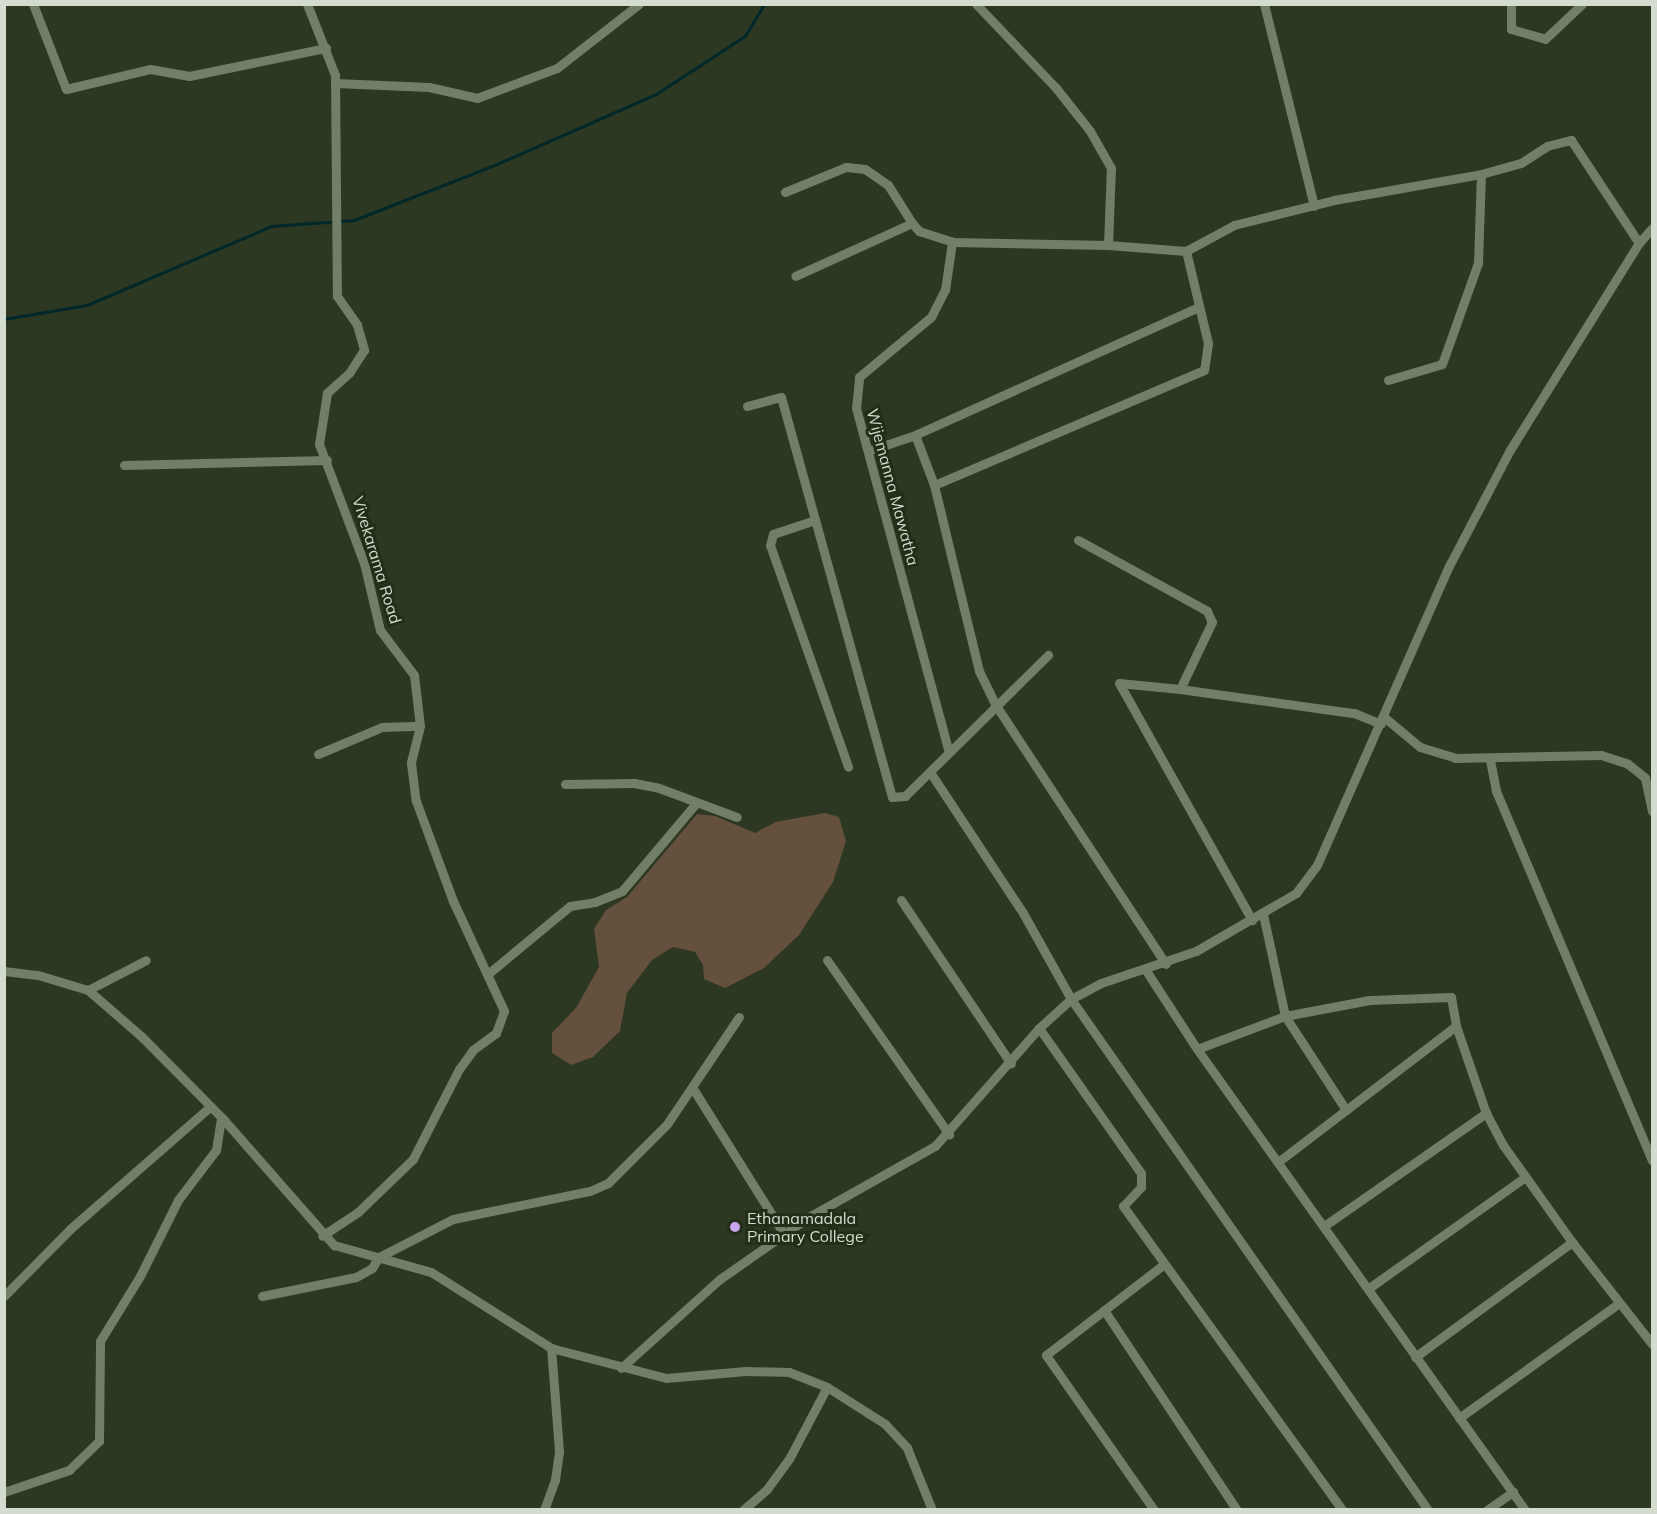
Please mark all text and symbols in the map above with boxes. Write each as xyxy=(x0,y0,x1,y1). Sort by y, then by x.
street label: Wijemanna Mawatha xyxy=(863,407,923,567)
street label: Vivekarama Road xyxy=(348,494,406,626)
place label: Ethanamadala Primary College xyxy=(747,1208,864,1246)
marker: Ethanamadala Primary College xyxy=(728,1220,742,1234)

